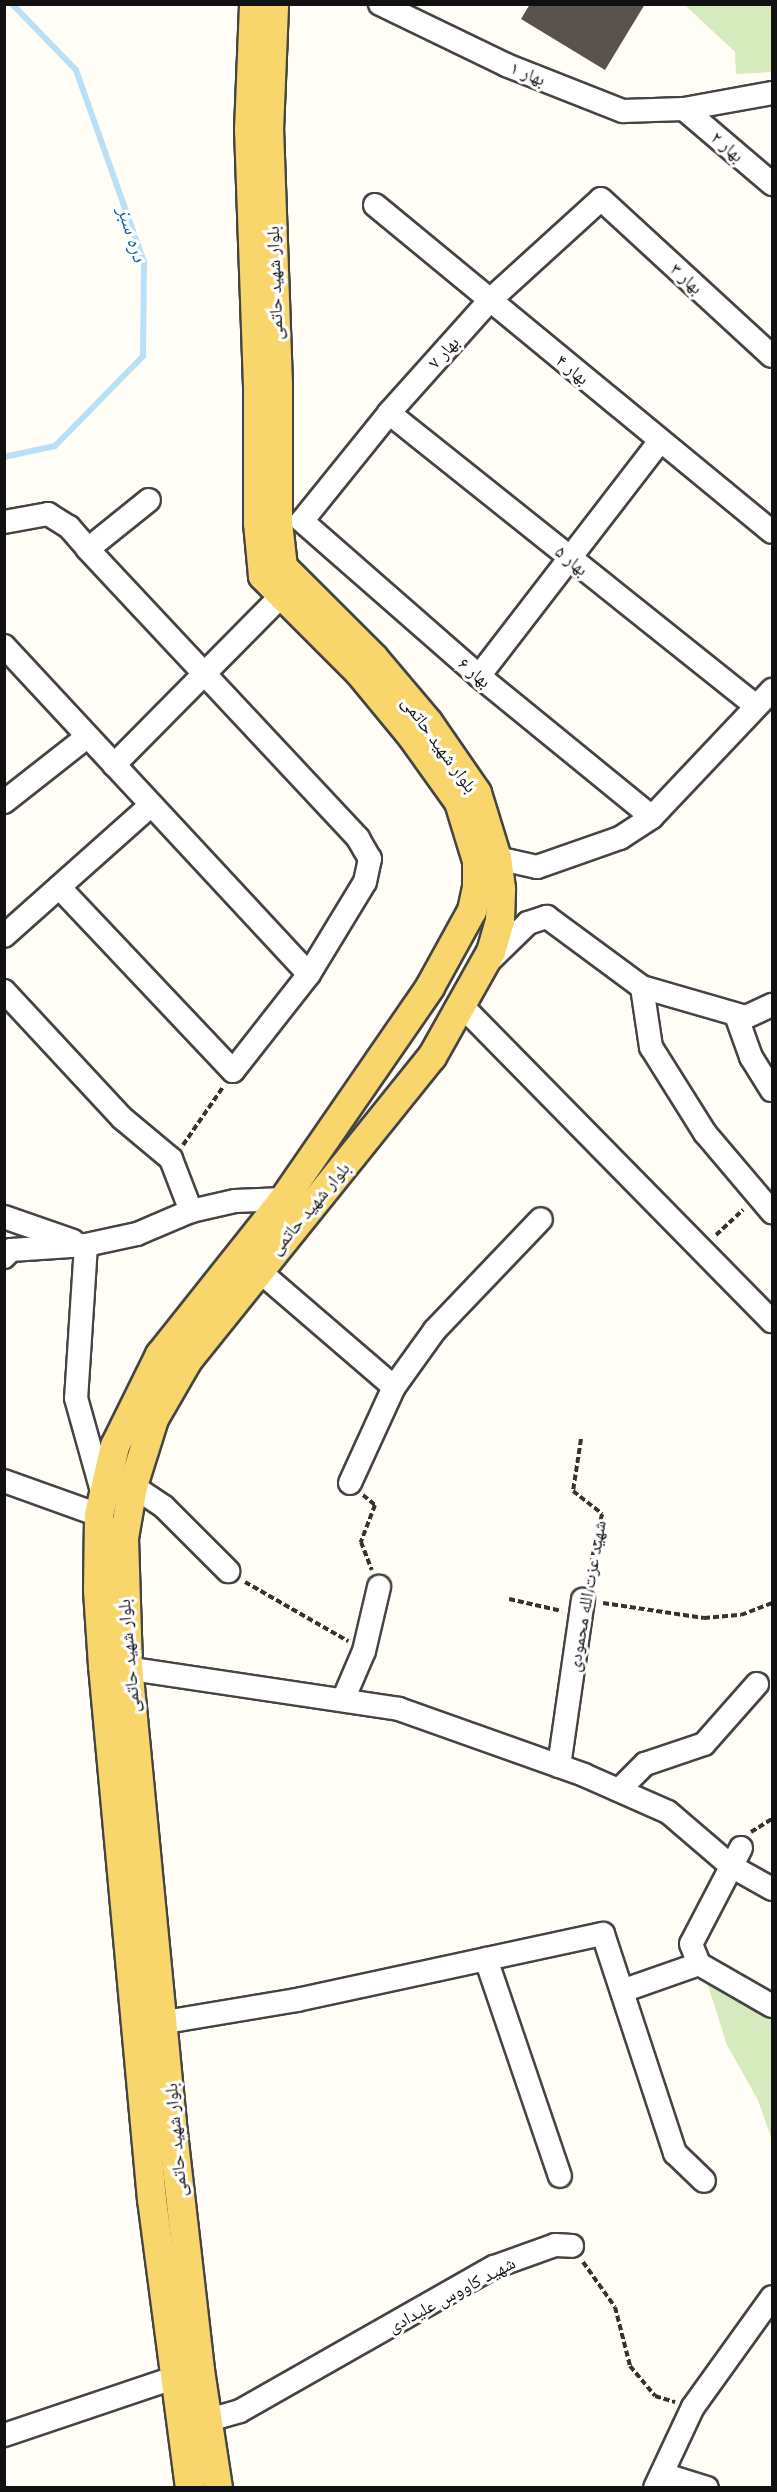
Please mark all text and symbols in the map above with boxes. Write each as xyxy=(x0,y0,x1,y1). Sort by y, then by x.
street label: بهار ۱ xyxy=(507,56,549,90)
street label: بهار ۲ xyxy=(707,126,749,166)
water label: دره سبز xyxy=(113,204,153,264)
street label: بلوار شهید حاتمی xyxy=(261,226,287,340)
street label: بهار ۳ xyxy=(666,258,708,298)
street label: بهار ۷ xyxy=(423,331,463,373)
street label: بهار ۴ xyxy=(552,349,594,389)
street label: بهار ۵ xyxy=(551,540,593,580)
street label: بهار ۶ xyxy=(454,652,496,692)
street label: بلوار شهید حاتمی xyxy=(398,692,482,796)
street label: بلوار شهید حاتمی xyxy=(264,1157,354,1259)
street label: شهید عزت الله محمودی xyxy=(562,1519,610,1673)
street label: بلوار شهید حاتمی xyxy=(112,1598,144,1714)
street label: بلوار شهید حاتمی xyxy=(159,2082,191,2198)
street label: شهید کاووس علیدادی xyxy=(383,2251,519,2337)

